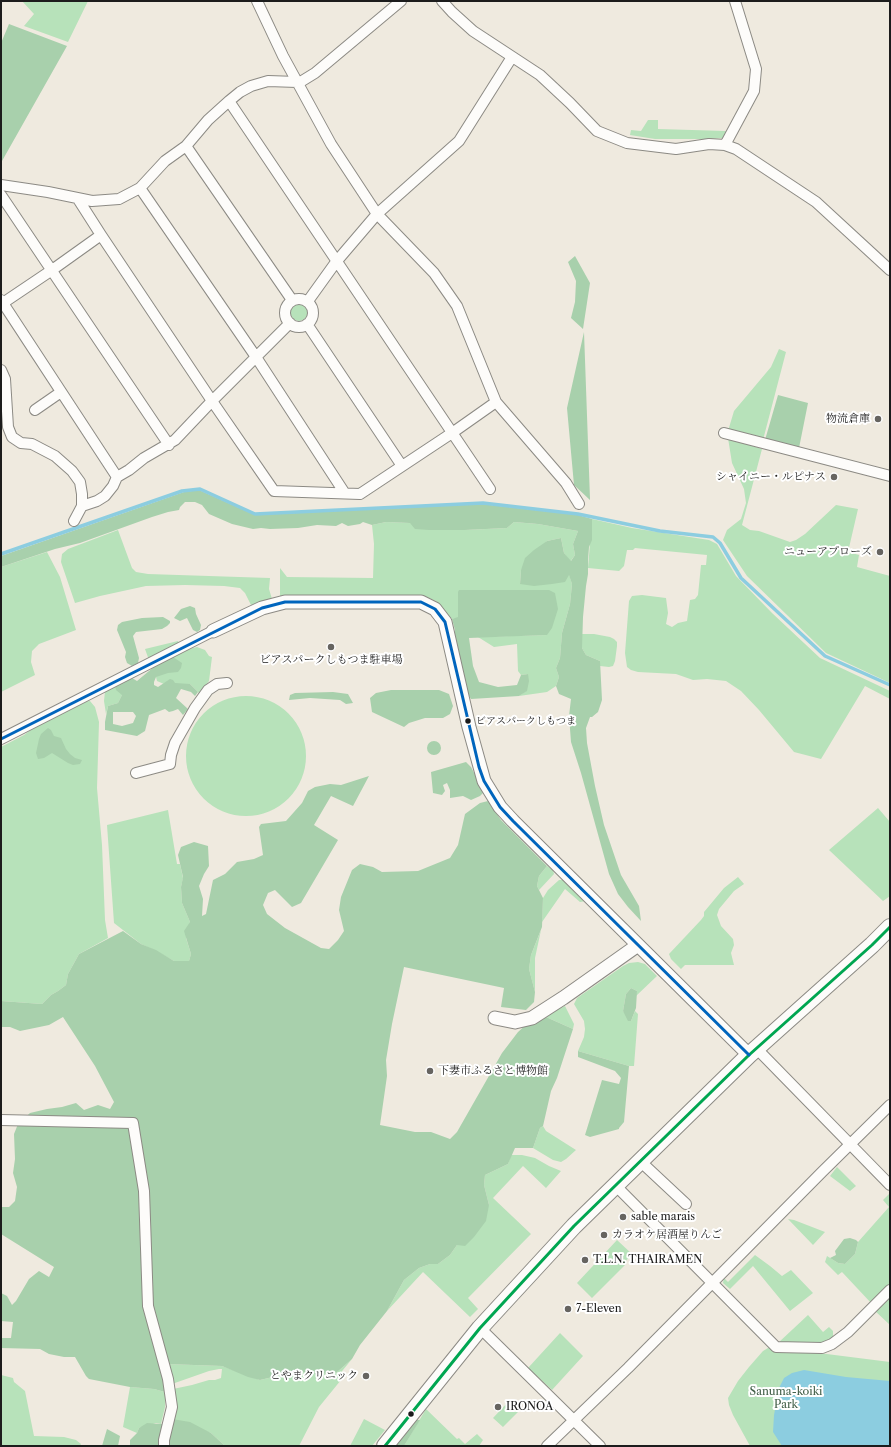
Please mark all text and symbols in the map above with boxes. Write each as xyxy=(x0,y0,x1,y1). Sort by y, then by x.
place label: 物流倉庫 xyxy=(826,412,870,426)
marker: 物流倉庫 xyxy=(873,414,883,424)
place label: シャイニー・ルピナス xyxy=(716,470,826,484)
marker: シャイニー・ルピナス xyxy=(829,472,839,482)
place label: ニューアプローズ xyxy=(784,545,872,559)
marker: ニューアプローズ xyxy=(875,547,885,557)
marker: ビアスパークしもつま駐車場 xyxy=(326,642,336,652)
place label: ビアスパークしもつま駐車場 xyxy=(260,653,402,667)
place label: ビアスパークしもつま xyxy=(476,715,576,727)
marker: ビアスパークしもつま xyxy=(463,716,473,726)
place label: 下妻市ふるさと博物館 xyxy=(438,1064,548,1078)
marker: 下妻市ふるさと博物館 xyxy=(425,1066,435,1076)
place label: sable marais xyxy=(631,1210,695,1224)
marker: sable marais xyxy=(618,1212,628,1222)
place label: カラオケ居酒屋りんご xyxy=(612,1228,722,1242)
marker: カラオケ居酒屋りんご xyxy=(599,1230,609,1240)
place label: T.L.N. THAIRAMEN xyxy=(593,1253,702,1267)
marker: T.L.N. THAIRAMEN xyxy=(580,1255,590,1265)
place label: 7-Eleven xyxy=(576,1302,622,1316)
marker: 7-Eleven xyxy=(563,1304,573,1314)
place label: とやまクリニック xyxy=(270,1369,358,1383)
marker: とやまクリニック xyxy=(361,1371,371,1381)
park label: Sanuma-koiki Park xyxy=(750,1385,822,1411)
place label: IRONOA xyxy=(506,1400,553,1414)
marker: IRONOA xyxy=(493,1402,503,1412)
unlabelled marker xyxy=(406,1409,416,1419)

